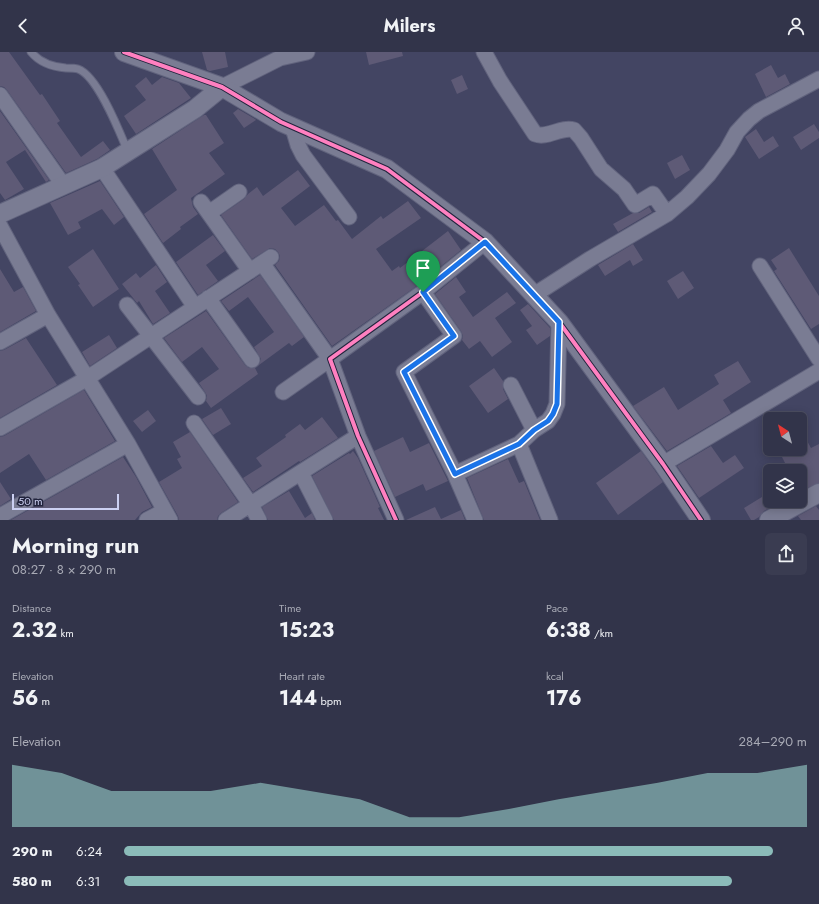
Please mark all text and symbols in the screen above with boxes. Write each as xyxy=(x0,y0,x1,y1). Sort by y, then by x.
text: Milers xyxy=(384,13,435,39)
icon: back xyxy=(12,15,34,37)
icon: person xyxy=(785,15,807,37)
pin xyxy=(406,251,440,292)
icon: arrive xyxy=(412,257,434,279)
north arrow xyxy=(763,412,807,456)
map controls xyxy=(763,412,807,508)
button: layers xyxy=(763,464,807,508)
scale bar xyxy=(12,492,119,511)
text: 50 m xyxy=(18,493,43,509)
text: Morning run xyxy=(12,529,139,561)
button: share xyxy=(765,533,807,575)
text: 08:27 · 8 × 290 m xyxy=(12,560,116,579)
text: Distance xyxy=(12,600,51,616)
text: Time xyxy=(279,600,301,616)
text: Pace xyxy=(546,600,568,616)
text: 2.32 xyxy=(12,616,57,645)
text: 15:23 xyxy=(279,616,334,645)
text: 6:38 xyxy=(546,616,591,645)
text: km xyxy=(57,625,74,641)
text: /km xyxy=(591,625,613,641)
text: Elevation xyxy=(12,668,54,684)
text: Heart rate xyxy=(279,668,325,684)
text: kcal xyxy=(546,668,564,684)
text: 56 xyxy=(12,684,38,713)
text: 144 xyxy=(279,684,317,713)
text: 176 xyxy=(546,684,582,713)
text: m xyxy=(38,693,50,709)
text: bpm xyxy=(317,693,342,709)
text: Elevation xyxy=(12,732,61,751)
text: 284–290 m xyxy=(739,732,807,751)
text: 290 m xyxy=(12,842,52,861)
text: 6:24 xyxy=(76,842,102,861)
text: 580 m xyxy=(12,872,52,891)
text: 6:31 xyxy=(76,872,100,891)

